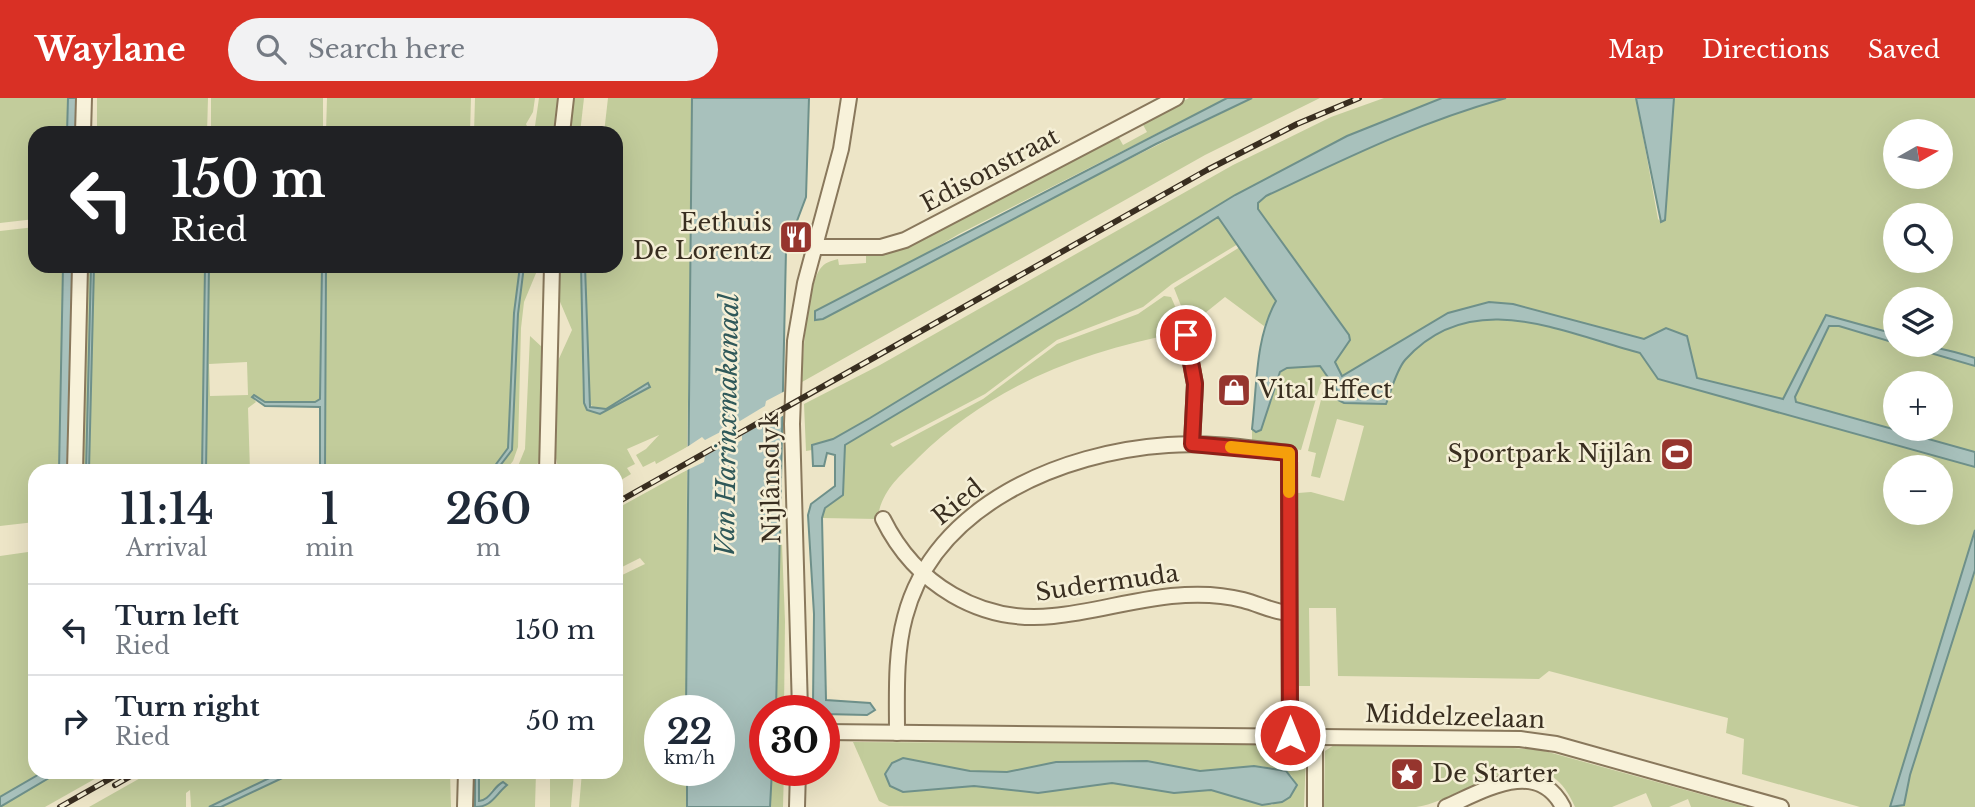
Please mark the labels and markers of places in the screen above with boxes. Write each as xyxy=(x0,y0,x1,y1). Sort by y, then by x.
place label: Eethuis De Lorentz xyxy=(633,208,772,265)
restaurant icon: Eethuis De Lorentz xyxy=(777,218,815,256)
pin xyxy=(1156,305,1216,365)
shop icon: Vital Effect xyxy=(1215,371,1253,409)
place label: Vital Effect xyxy=(1257,375,1392,404)
sports icon: Sportpark Nijlân xyxy=(1658,435,1696,473)
place label: Sportpark Nijlân xyxy=(1447,439,1652,468)
place icon: De Starter xyxy=(1388,755,1426,793)
place label: De Starter xyxy=(1432,759,1558,788)

